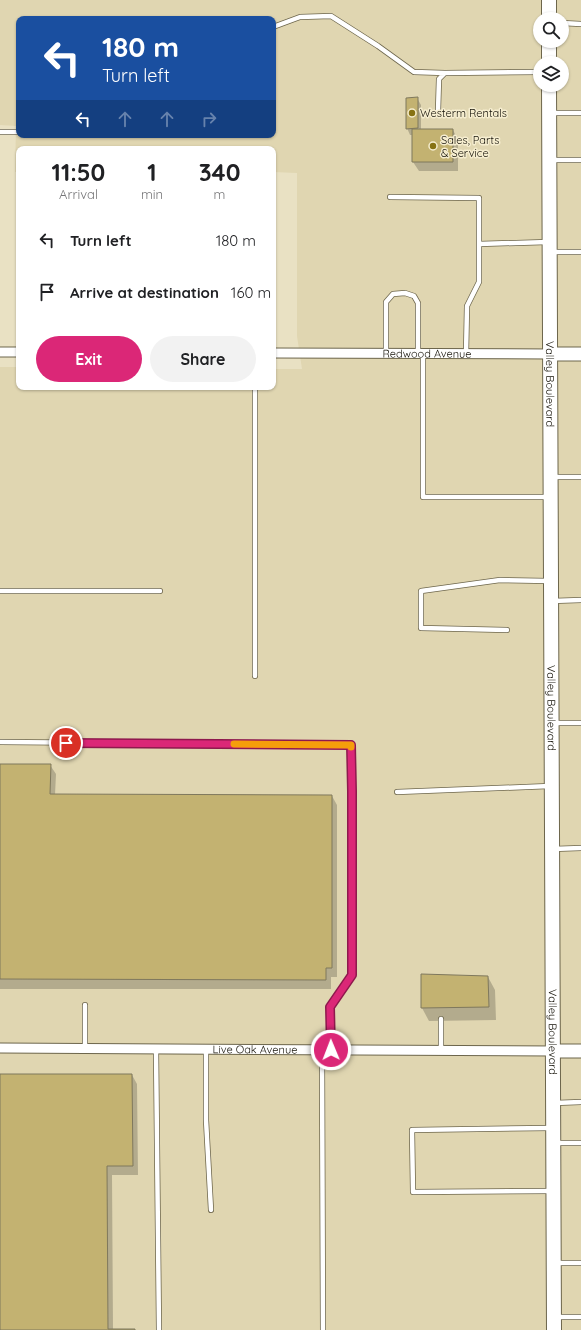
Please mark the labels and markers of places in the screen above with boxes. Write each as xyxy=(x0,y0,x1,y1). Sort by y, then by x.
place label: Westerm Rentals xyxy=(420,106,507,120)
marker: Westerm Rentals xyxy=(407,108,417,118)
place label: Sales, Parts & Service xyxy=(441,133,499,160)
marker: Sales, Parts & Service xyxy=(428,141,438,151)
pin xyxy=(49,726,83,760)

